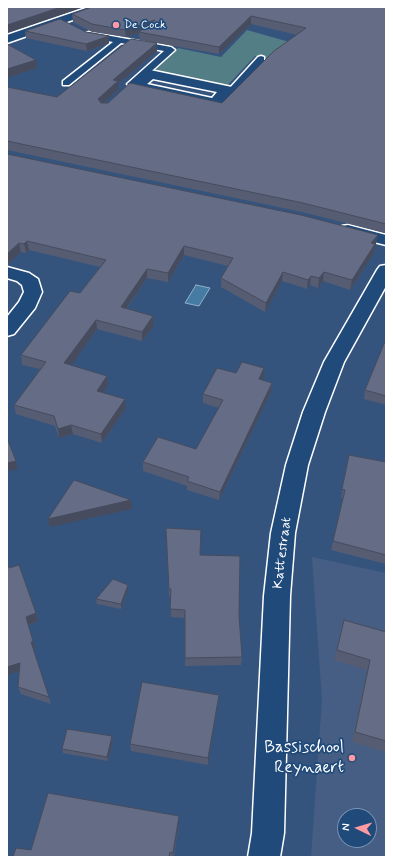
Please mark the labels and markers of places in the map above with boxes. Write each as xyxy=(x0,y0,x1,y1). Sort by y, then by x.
place label: De Cock xyxy=(124,18,166,32)
marker: De Cock xyxy=(111,20,121,30)
place label: Bassischool Reynaert xyxy=(264,738,344,778)
marker: Bassischool Reynaert xyxy=(347,753,357,763)

